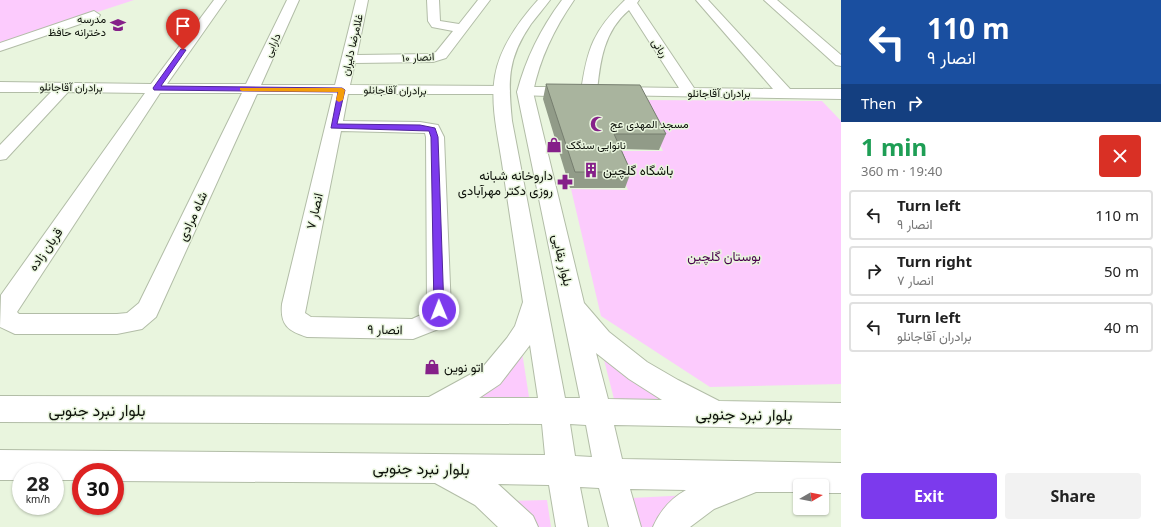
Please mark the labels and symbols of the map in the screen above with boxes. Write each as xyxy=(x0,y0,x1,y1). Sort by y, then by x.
pin xyxy=(166,9,200,50)
place label: مدرسه دخترانه حافظ xyxy=(48,11,106,39)
street label: غلامرضا دلیران xyxy=(337,12,366,77)
school or university icon: مدرسه دخترانه حافظ xyxy=(109,16,127,34)
street label: دارابی xyxy=(260,30,284,59)
street label: ربانی xyxy=(649,35,672,60)
street label: انصار ۱۰ xyxy=(401,48,435,65)
street label: برادران آقاجانلو xyxy=(39,78,103,95)
street label: برادران آقاجانلو xyxy=(363,81,427,98)
street label: برادران آقاجانلو xyxy=(687,85,751,100)
mosque icon: مسجد المهدی عج xyxy=(589,115,607,133)
place label: مسجد المهدی عج xyxy=(610,116,689,132)
shop icon: نانوایی سنگک xyxy=(545,136,563,154)
place label: نانوایی سنگک xyxy=(566,137,626,152)
building icon: باشگاه گلچین xyxy=(582,161,600,179)
place label: باشگاه گلچین xyxy=(603,161,673,180)
place label: داروخانه شبانه روزی دکتر مهرآبادی xyxy=(458,166,553,199)
pharmacy icon: داروخانه شبانه روزی دکتر مهرآبادی xyxy=(556,173,574,191)
street label: شاه مرادی xyxy=(173,188,211,244)
street label: انصار ۷ xyxy=(301,191,327,231)
street label: قربان زاده xyxy=(24,224,66,274)
street label: بلوار بقایی xyxy=(548,232,578,288)
park label: بوستان گلچین xyxy=(687,247,761,266)
position arrow xyxy=(418,289,460,331)
street label: انصار ۹ xyxy=(367,320,403,338)
shop icon: اتو نوین xyxy=(423,358,441,376)
place label: اتو نوین xyxy=(444,358,484,376)
street label: بلوار نبرد جنوبی xyxy=(49,399,145,421)
street label: بلوار نبرد جنوبی xyxy=(695,402,793,426)
street label: بلوار نبرد جنوبی xyxy=(372,456,470,480)
speed limit sign: 30 xyxy=(72,463,124,515)
north arrow xyxy=(793,479,829,515)

